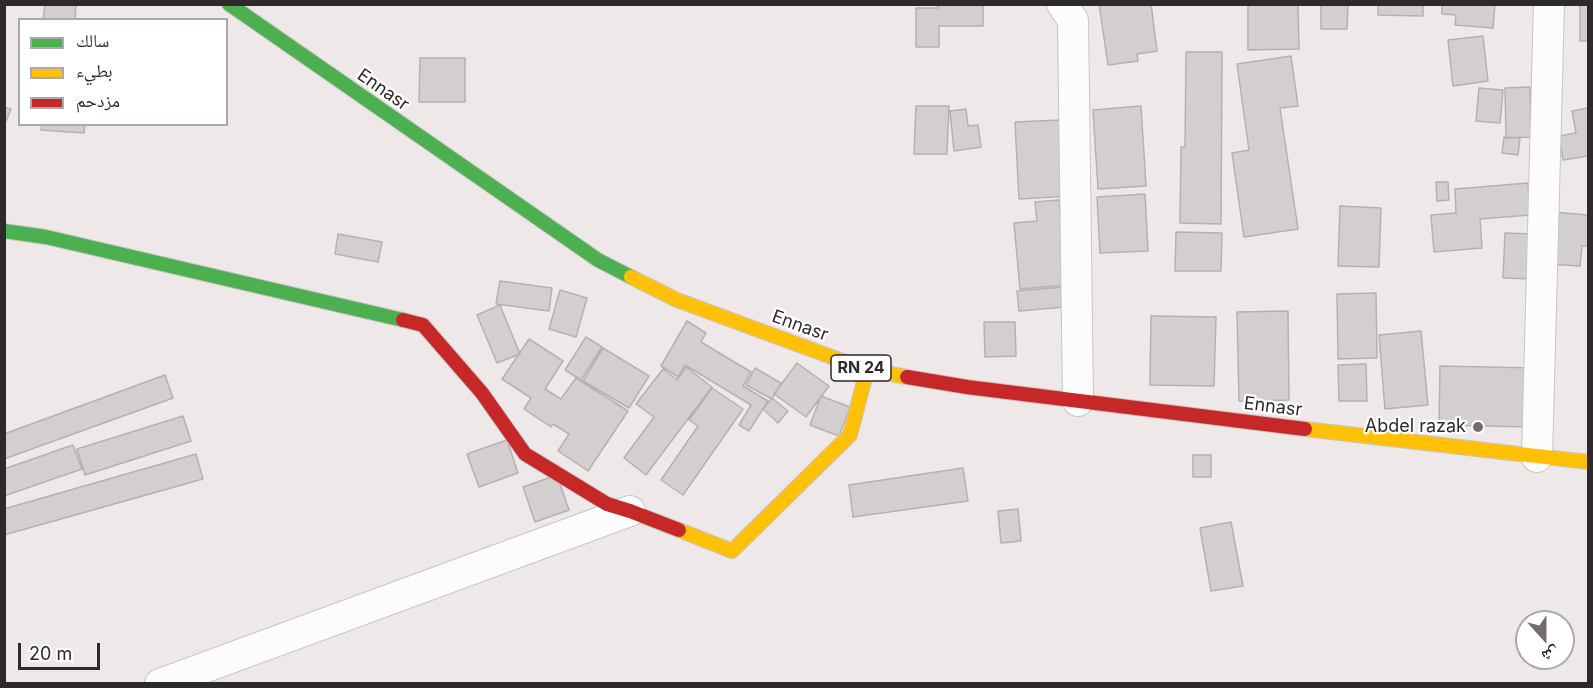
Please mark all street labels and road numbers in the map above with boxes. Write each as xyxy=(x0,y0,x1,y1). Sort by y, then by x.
street label: Ennasr xyxy=(353,64,413,116)
street label: Ennasr xyxy=(769,306,831,346)
road number: RN 24 xyxy=(831,355,891,381)
street label: Ennasr xyxy=(1243,393,1303,421)

